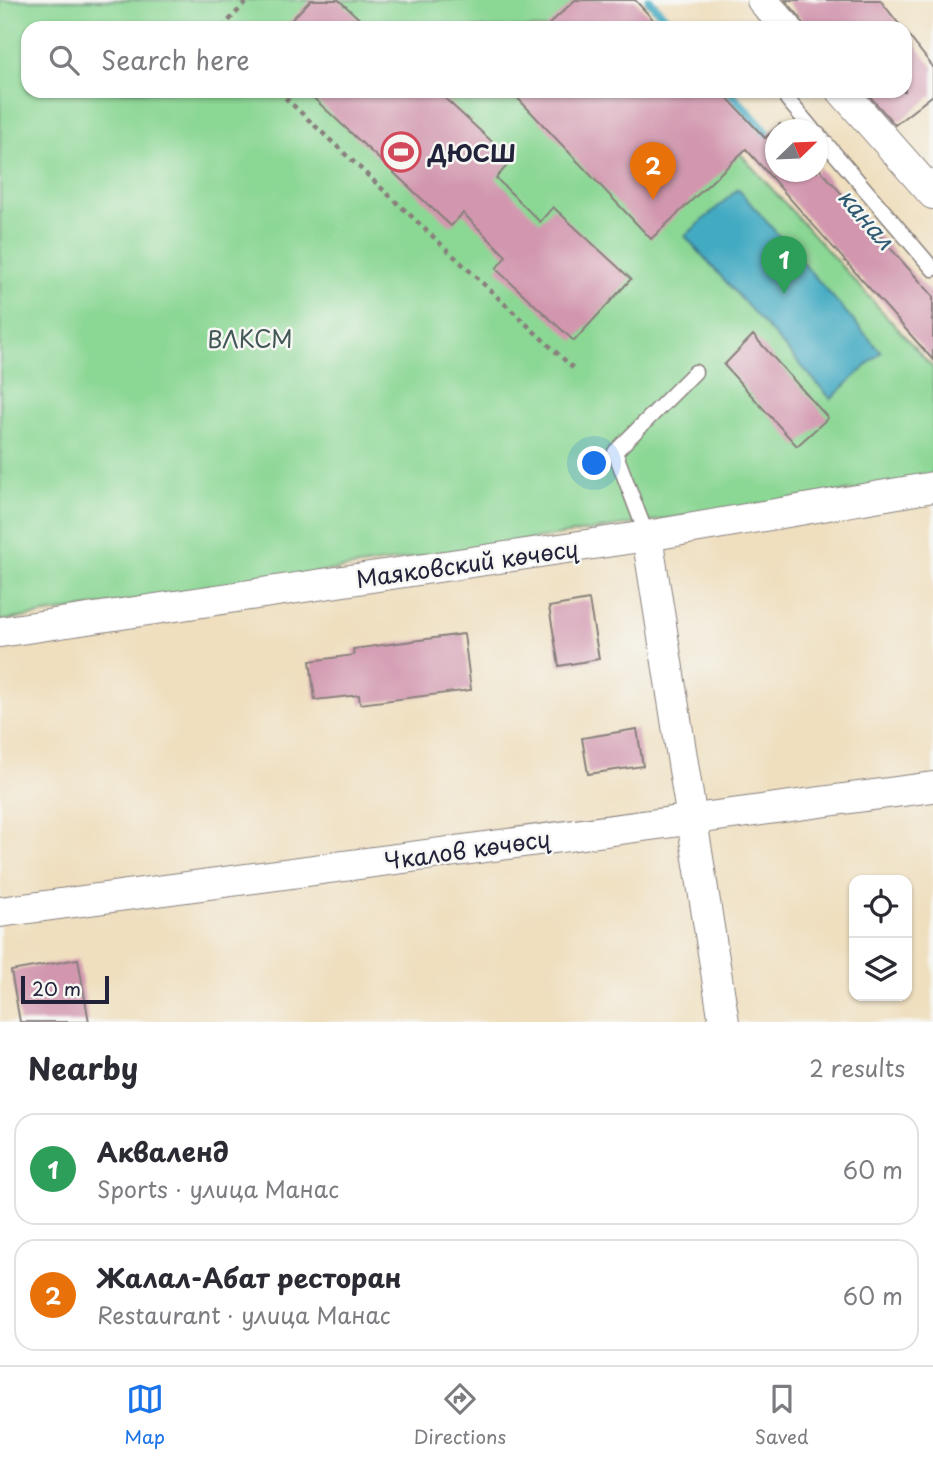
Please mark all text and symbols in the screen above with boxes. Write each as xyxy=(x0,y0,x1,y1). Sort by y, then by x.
search box xyxy=(21,21,912,98)
text: Search here xyxy=(101,40,250,79)
icon: search xyxy=(45,41,83,79)
north arrow xyxy=(765,119,828,182)
sports icon: ДЮСШ xyxy=(380,131,422,173)
place label: ДЮСШ xyxy=(427,135,516,170)
pin: 2 xyxy=(630,142,676,200)
water label: канал xyxy=(830,179,904,257)
pin: 1 xyxy=(761,236,807,294)
park label: ВЛКСМ xyxy=(207,321,293,356)
your location xyxy=(577,446,611,480)
street label: Маяковский көчөсү xyxy=(354,530,581,596)
street label: Чкалов көчөсү xyxy=(382,820,553,878)
map controls xyxy=(849,875,912,1001)
button: locate xyxy=(849,875,912,938)
button: layers xyxy=(849,938,912,1001)
scale bar xyxy=(21,973,108,1005)
text: 20 m xyxy=(32,974,81,1002)
text: Nearby xyxy=(28,1045,138,1090)
text: 2 results xyxy=(809,1050,905,1085)
text: Акваленд xyxy=(97,1132,229,1171)
text: 1 xyxy=(48,1152,59,1187)
text: 60 m xyxy=(843,1152,903,1187)
text: Sports · улица Манас xyxy=(97,1171,339,1206)
text: Жалал-Абат ресторан xyxy=(97,1258,401,1297)
text: 2 xyxy=(45,1278,61,1313)
text: 60 m xyxy=(843,1278,903,1313)
text: Restaurant · улица Манас xyxy=(97,1297,391,1332)
tab: Map xyxy=(124,1380,165,1450)
tab: Directions xyxy=(414,1380,506,1450)
tab: Saved xyxy=(755,1380,809,1450)

